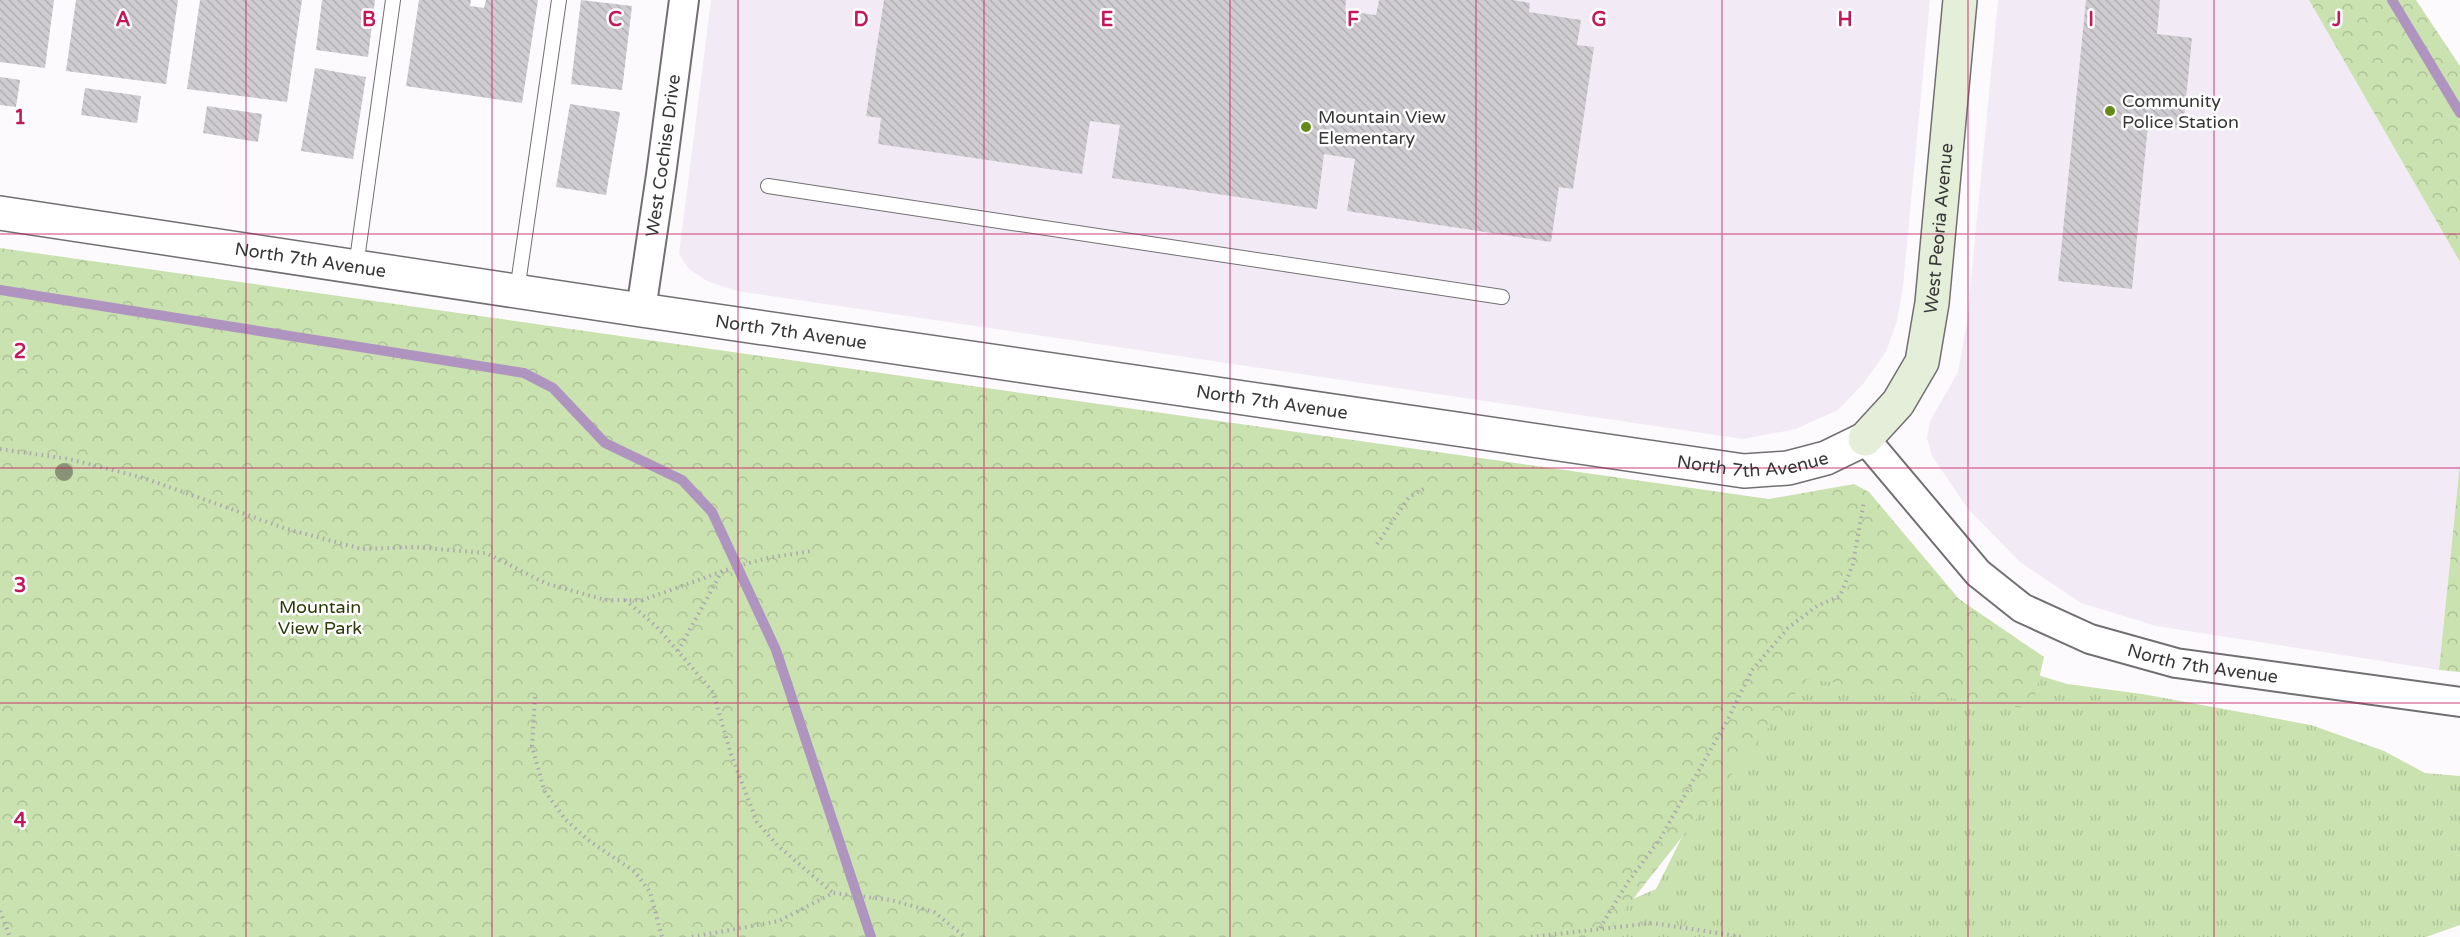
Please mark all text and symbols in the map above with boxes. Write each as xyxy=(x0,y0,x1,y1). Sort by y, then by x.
text: A xyxy=(116,8,131,32)
text: B xyxy=(362,8,376,32)
text: C xyxy=(608,8,622,32)
text: D xyxy=(853,8,869,32)
text: E xyxy=(1101,8,1114,32)
text: F xyxy=(1347,8,1359,32)
text: G xyxy=(1591,8,1607,32)
text: H xyxy=(1837,8,1853,32)
text: I xyxy=(2088,8,2094,32)
text: J xyxy=(2331,8,2342,32)
street label: West Cochise Drive xyxy=(641,73,685,238)
place label: Community Police Station xyxy=(2122,90,2239,133)
marker: Community Police Station xyxy=(2103,104,2117,118)
text: 1 xyxy=(14,106,26,130)
place label: Mountain View Elementary xyxy=(1318,106,1446,149)
marker: Mountain View Elementary xyxy=(1299,120,1313,134)
street label: West Peoria Avenue xyxy=(1919,142,1958,316)
street label: North 7th Avenue xyxy=(233,238,388,282)
street label: North 7th Avenue xyxy=(714,310,868,354)
text: 2 xyxy=(14,340,26,364)
street label: North 7th Avenue xyxy=(1195,380,1349,424)
street label: North 7th Avenue xyxy=(1676,447,1831,482)
text: 3 xyxy=(14,574,26,598)
park label: Mountain View Park xyxy=(278,596,362,639)
street label: North 7th Avenue xyxy=(2125,639,2279,688)
text: 4 xyxy=(14,809,27,833)

